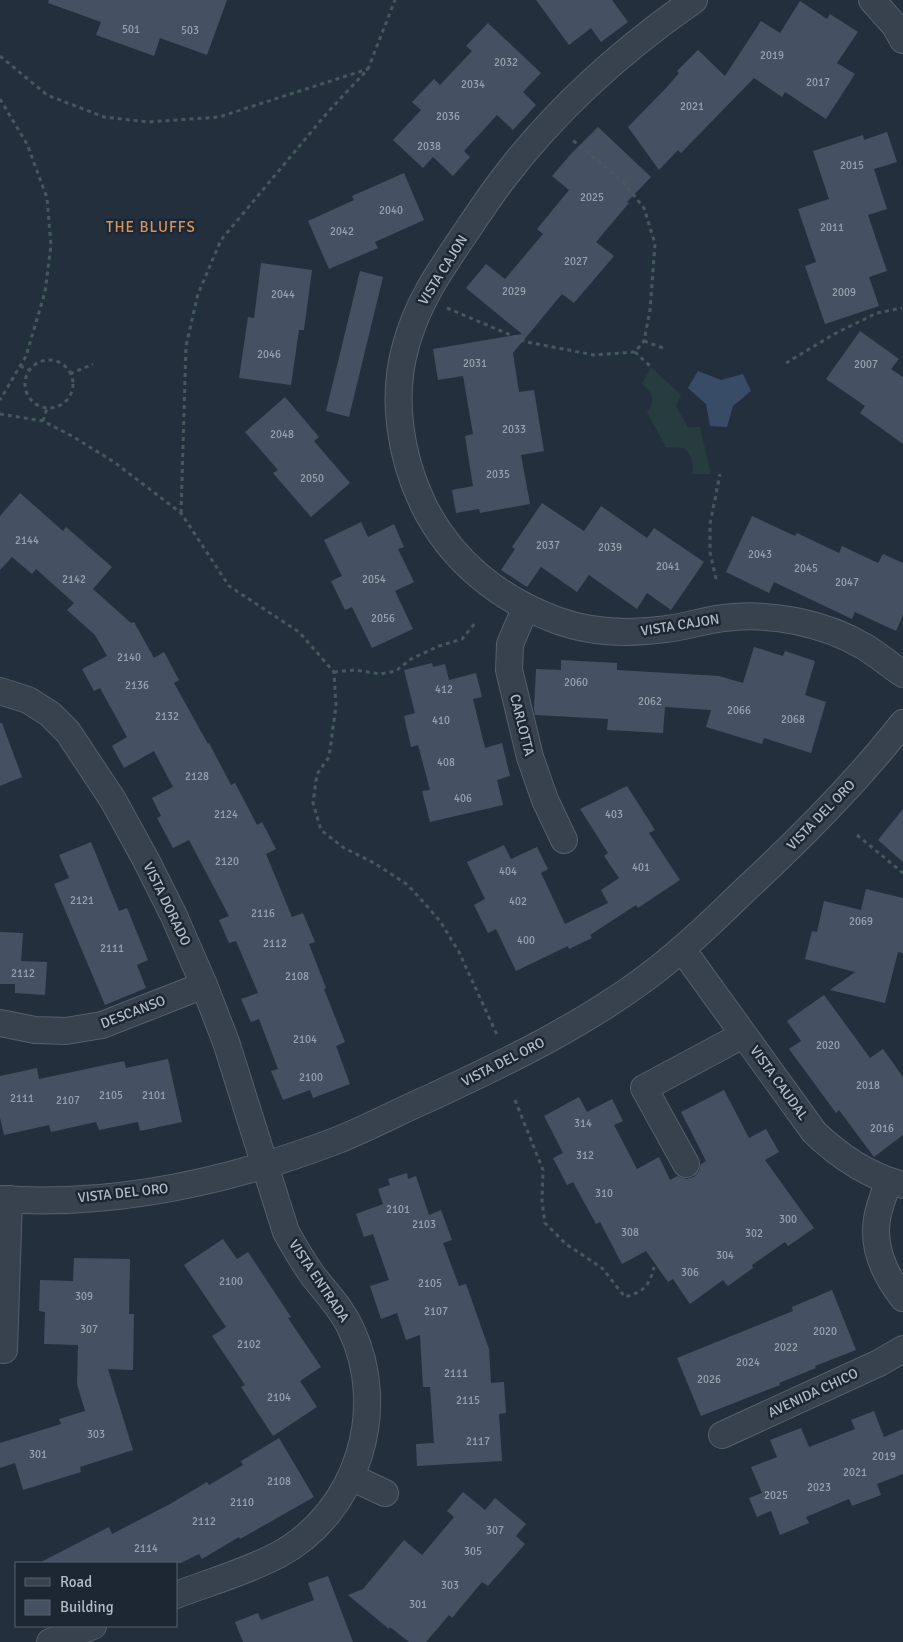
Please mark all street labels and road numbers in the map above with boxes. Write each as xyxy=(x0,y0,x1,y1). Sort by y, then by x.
street label: VISTA CAJON xyxy=(415,232,471,308)
street label: VISTA CAJON xyxy=(639,610,721,640)
street label: CARLOTTA xyxy=(506,692,538,758)
street label: VISTA DEL ORO xyxy=(783,776,859,854)
street label: VISTA DORADO xyxy=(139,859,195,949)
street label: DESCANSO xyxy=(98,992,168,1032)
street label: VISTA DEL ORO xyxy=(459,1034,547,1090)
street label: VISTA CAUDAL xyxy=(746,1042,812,1124)
street label: VISTA DEL ORO xyxy=(77,1180,169,1206)
street label: VISTA ENTRADA xyxy=(285,1236,353,1326)
street label: AVENIDA CHICO xyxy=(765,1365,861,1421)

